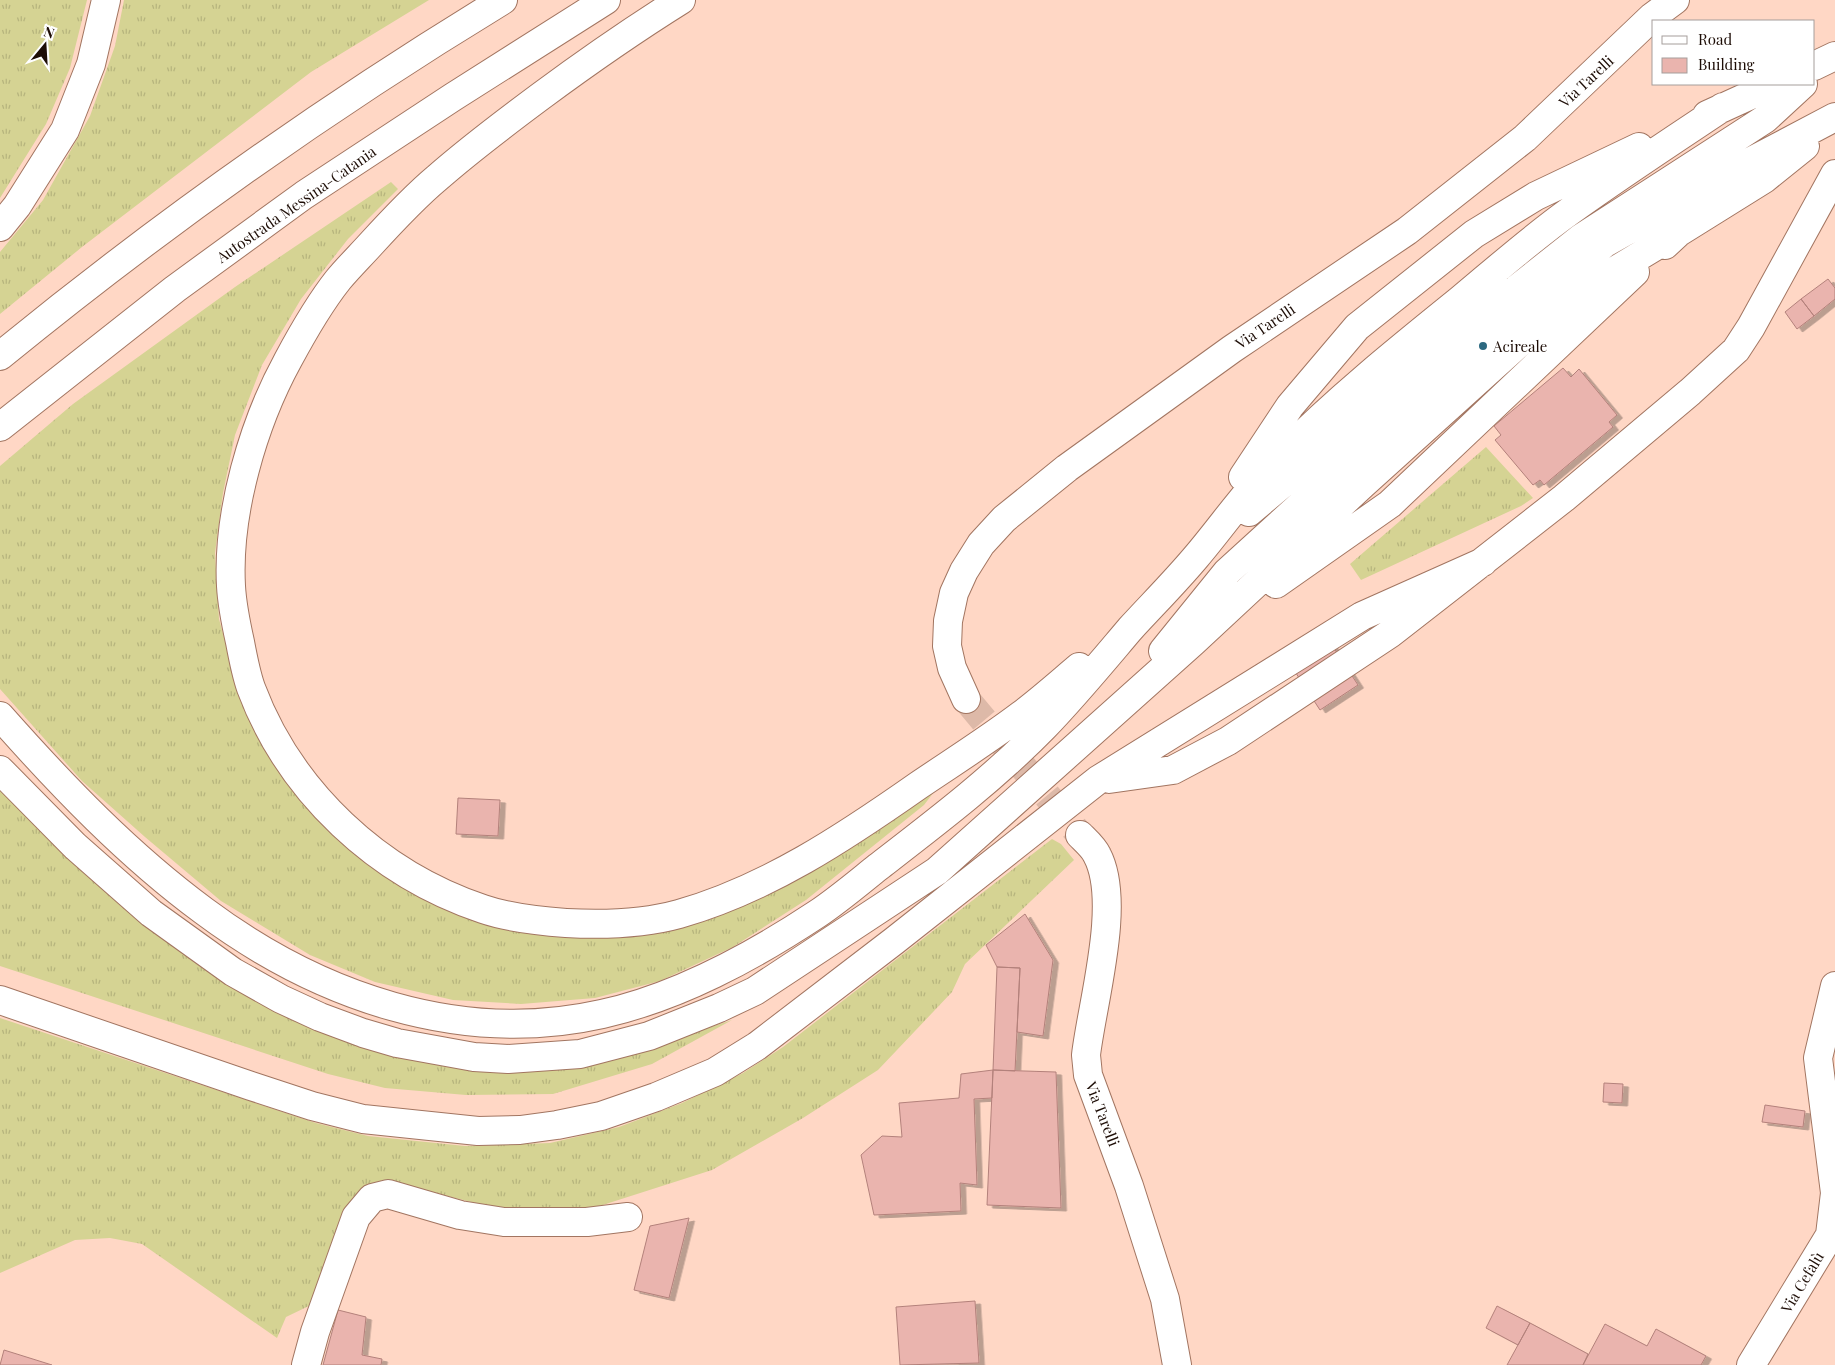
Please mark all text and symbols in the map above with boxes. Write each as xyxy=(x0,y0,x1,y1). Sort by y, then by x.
north arrow xyxy=(20,20,70,70)
legend xyxy=(1652,20,1815,85)
text: N xyxy=(41,22,57,43)
text: Road xyxy=(1698,29,1732,49)
street label: Via Tarelli xyxy=(1554,50,1618,112)
text: Building xyxy=(1698,54,1755,74)
street label: Autostrada Messina-Catania xyxy=(211,141,380,267)
street label: Via Tarelli xyxy=(1231,298,1299,354)
place label: Acireale xyxy=(1492,336,1547,356)
marker: Acireale xyxy=(1477,340,1489,352)
street label: Via Tarelli xyxy=(1081,1078,1125,1150)
street label: Via Cefalù xyxy=(1775,1248,1828,1317)

